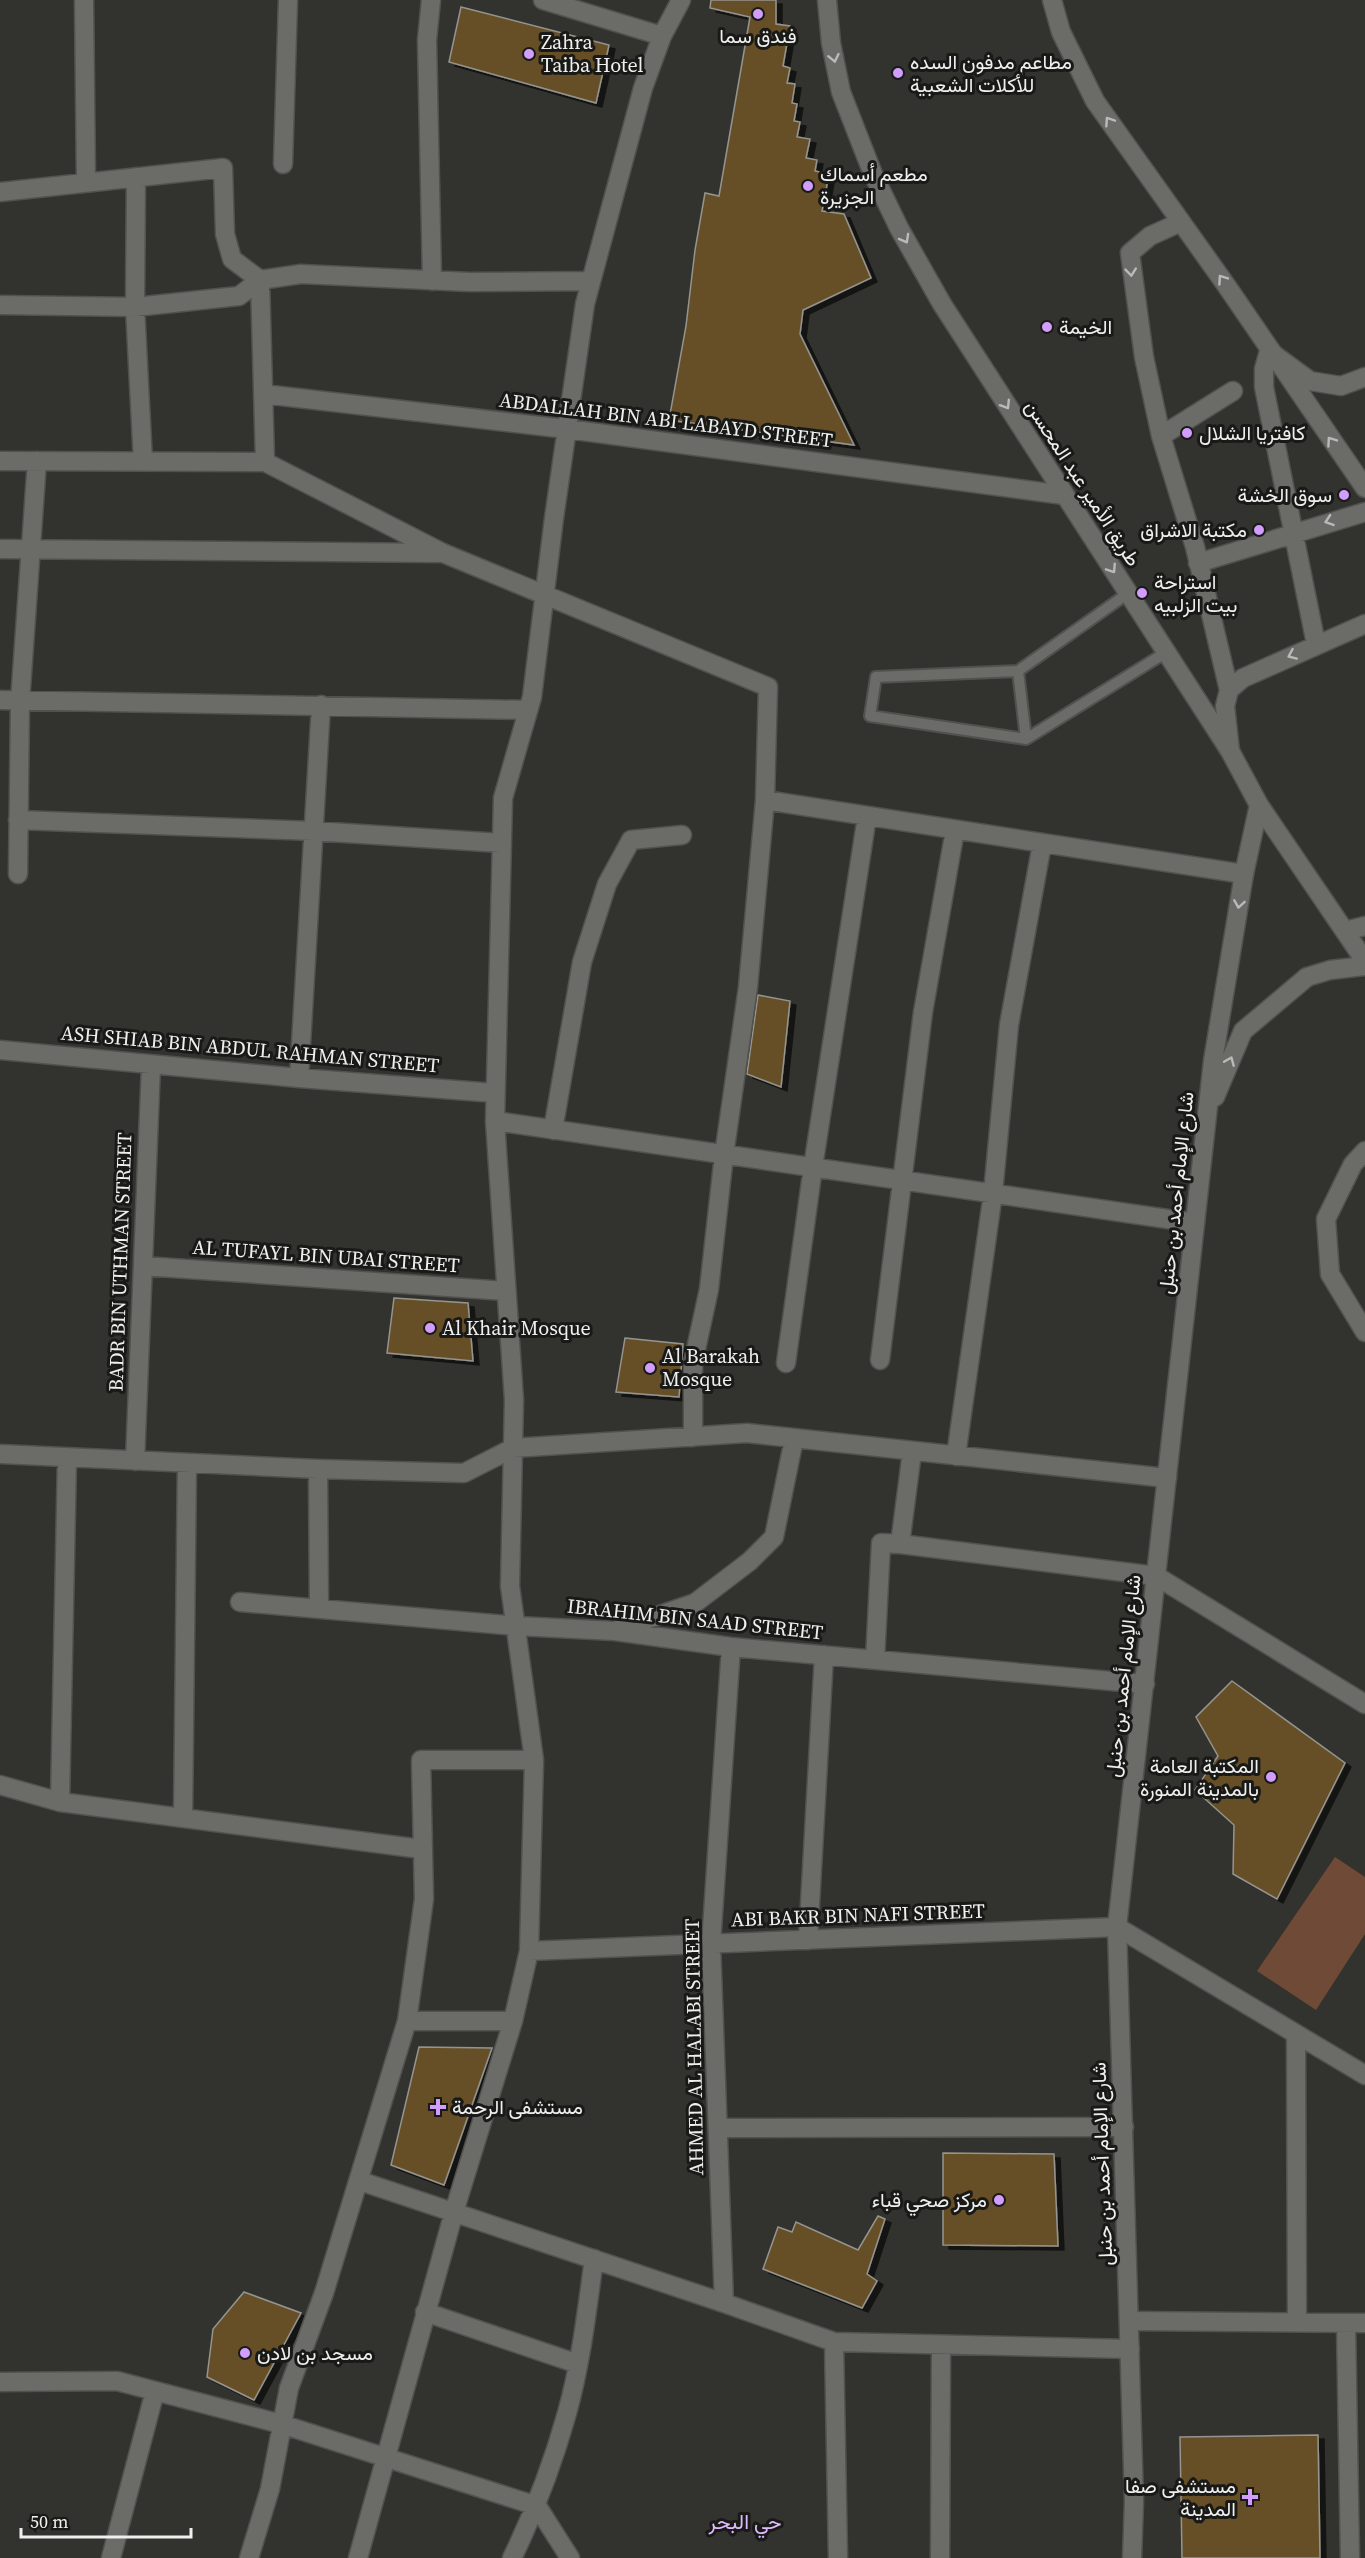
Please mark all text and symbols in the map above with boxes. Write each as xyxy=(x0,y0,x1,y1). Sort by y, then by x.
marker: فندق سما xyxy=(751,7,765,21)
place label: فندق سما xyxy=(719,22,797,50)
place label: Zahra Taiba Hotel xyxy=(541,28,643,79)
marker: Zahra Taiba Hotel xyxy=(522,47,536,61)
place label: مطاعم مدفون السده للأكلات الشعبية xyxy=(910,48,1072,99)
one-way arrow xyxy=(827,53,840,63)
marker: مطاعم مدفون السده للأكلات الشعبية xyxy=(891,66,905,80)
one-way arrow xyxy=(1105,116,1116,127)
place label: مطعم أسماك الجزيرة xyxy=(820,160,928,211)
marker: مطعم أسماك الجزيرة xyxy=(801,179,815,193)
one-way arrow xyxy=(898,232,909,243)
one-way arrow xyxy=(1124,268,1137,277)
one-way arrow xyxy=(1218,275,1229,286)
place label: الخيمة xyxy=(1059,313,1112,341)
marker: الخيمة xyxy=(1040,320,1054,334)
street label: ABDALLAH BIN ABI LABAYD STREET xyxy=(498,386,834,454)
street label: طريق الأمير عبد المحسن xyxy=(1019,394,1147,572)
one-way arrow xyxy=(999,399,1010,410)
place label: كافتريا الشلال xyxy=(1199,419,1306,447)
marker: كافتريا الشلال xyxy=(1180,426,1194,440)
one-way arrow xyxy=(1327,436,1338,447)
place label: سوق الخشة xyxy=(1238,481,1332,509)
marker: سوق الخشة xyxy=(1337,488,1351,502)
one-way arrow xyxy=(1325,514,1335,527)
place label: مكتبة الاشراق xyxy=(1140,516,1247,544)
marker: مكتبة الاشراق xyxy=(1252,523,1266,537)
one-way arrow xyxy=(1104,563,1116,573)
place label: استراحة بيت الزلبيه xyxy=(1154,568,1237,619)
marker: استراحة بيت الزلبيه xyxy=(1135,586,1149,600)
one-way arrow xyxy=(1287,648,1298,660)
one-way arrow xyxy=(1233,899,1246,909)
street label: ASH SHIAB BIN ABDUL RAHMAN STREET xyxy=(60,1019,440,1079)
one-way arrow xyxy=(1223,1057,1235,1068)
street label: شارع الإمام أحمد بن حنبل xyxy=(1151,1090,1201,1296)
street label: BADR BIN UTHMAN STREET xyxy=(101,1132,139,1392)
street label: AL TUFAYL BIN UBAI STREET xyxy=(192,1233,460,1279)
place label: Al Khair Mosque xyxy=(442,1314,591,1342)
marker: Al Khair Mosque xyxy=(423,1321,437,1335)
place label: Al Barakah Mosque xyxy=(662,1342,760,1393)
marker: Al Barakah Mosque xyxy=(643,1361,657,1375)
street label: شارع الإمام أحمد بن حنبل xyxy=(1098,1573,1148,1779)
street label: IBRAHIM BIN SAAD STREET xyxy=(566,1592,824,1646)
place label: المكتبة العامة بالمدينة المنورة xyxy=(1140,1752,1259,1803)
marker: المكتبة العامة بالمدينة المنورة xyxy=(1264,1770,1278,1784)
street label: ABI BAKR BIN NAFI STREET xyxy=(731,1897,985,1933)
street label: AHMED AL HALABI STREET xyxy=(678,1918,710,2176)
street label: شارع الإمام أحمد بن حنبل xyxy=(1084,2062,1120,2266)
place label: مستشفى الرحمة xyxy=(452,2093,583,2121)
marker: مستشفى الرحمة xyxy=(429,2098,447,2116)
place label: مركز صحي قباء xyxy=(872,2186,987,2217)
marker: مركز صحي قباء xyxy=(992,2193,1006,2207)
place label: مسجد بن لادن xyxy=(257,2339,373,2367)
marker: مسجد بن لادن xyxy=(238,2346,252,2360)
place label: مستشفی صفا المدینة xyxy=(1125,2472,1236,2523)
marker: مستشفی صفا المدینة xyxy=(1241,2488,1259,2506)
scale bar xyxy=(21,2501,190,2539)
district label: حي البحر xyxy=(707,2507,782,2539)
text: 50 m xyxy=(30,2509,68,2534)

